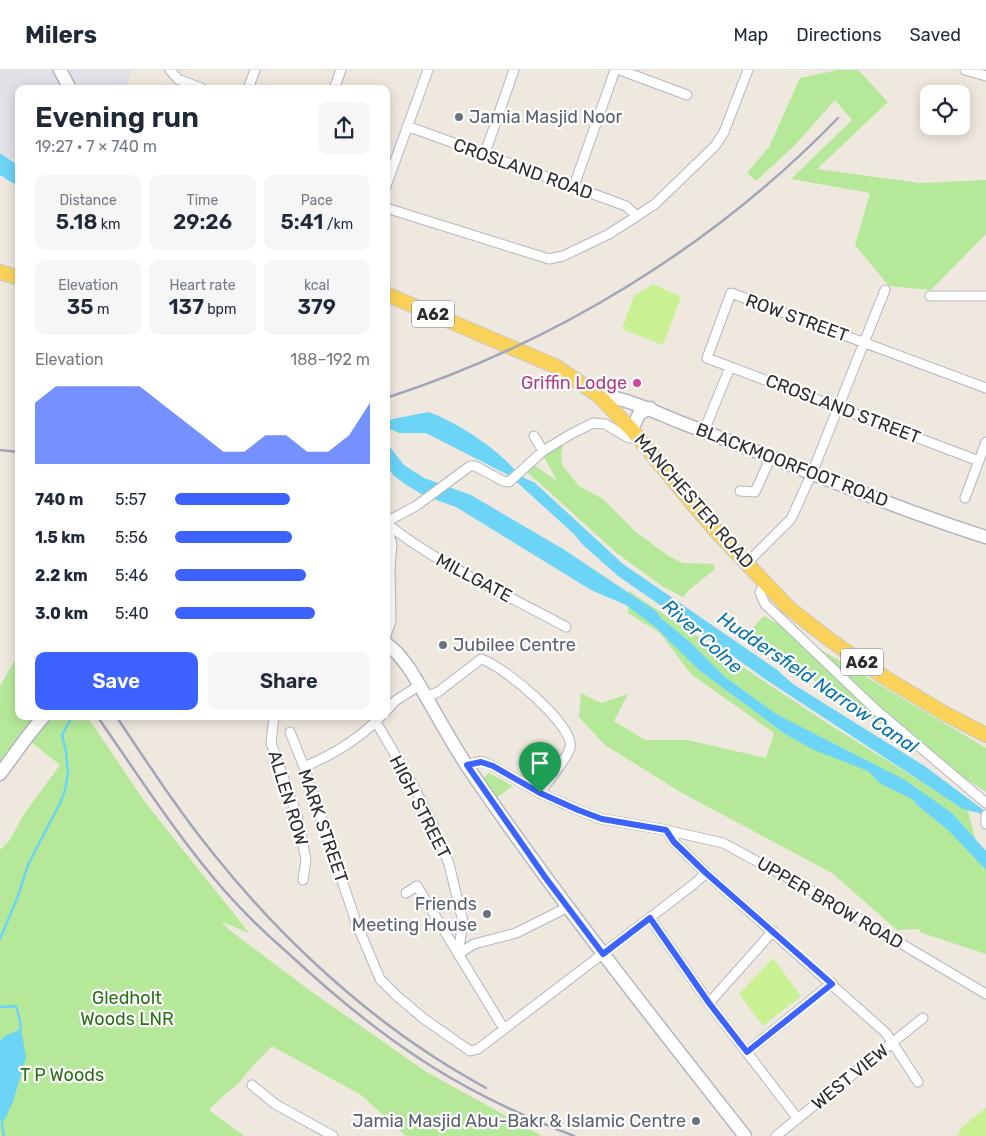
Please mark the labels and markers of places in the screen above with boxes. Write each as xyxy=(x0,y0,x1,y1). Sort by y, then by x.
place label: Jamia Masjid Noor xyxy=(469,106,623,128)
marker: Jamia Masjid Noor xyxy=(453,111,465,123)
place label: Griffin Lodge xyxy=(521,372,627,394)
marker: Griffin Lodge xyxy=(631,377,643,389)
place label: Jubilee Centre xyxy=(453,634,576,656)
marker: Jubilee Centre xyxy=(437,639,449,651)
pin xyxy=(519,742,561,793)
place label: Friends Meeting House xyxy=(352,893,477,936)
marker: Friends Meeting House xyxy=(481,908,493,920)
place label: Jamia Masjid Abu-Bakr & Islamic Centre xyxy=(352,1110,686,1132)
marker: Jamia Masjid Abu-Bakr & Islamic Centre xyxy=(690,1115,702,1127)

